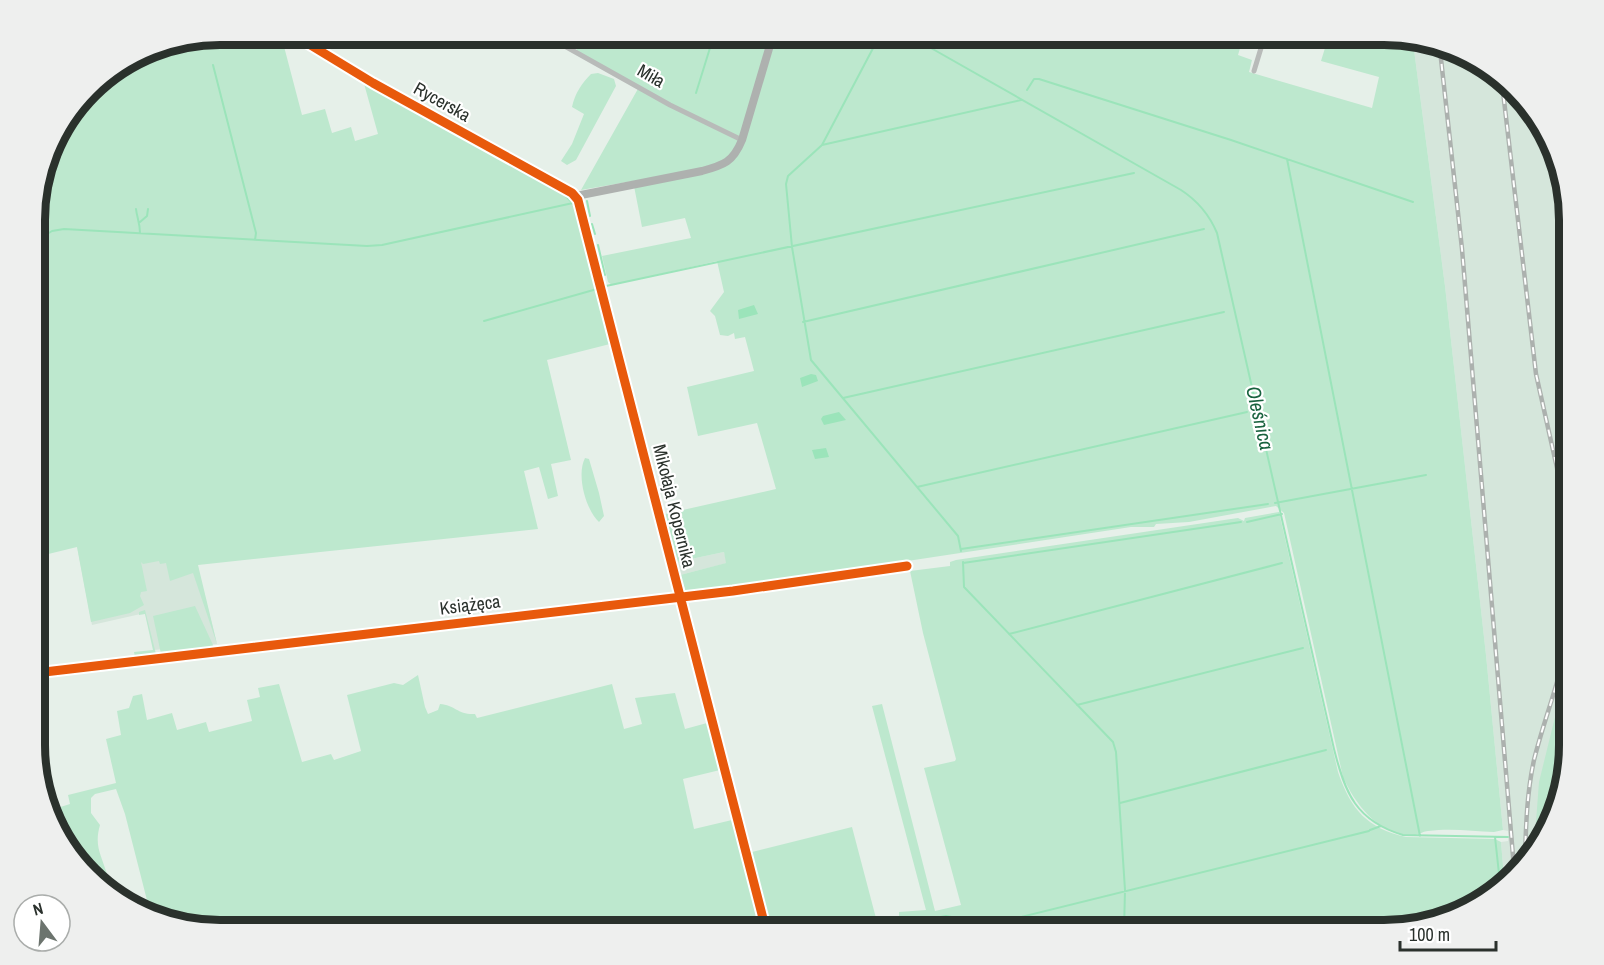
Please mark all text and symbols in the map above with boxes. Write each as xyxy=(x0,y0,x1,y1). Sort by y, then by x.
street label: Miła xyxy=(633,58,670,93)
street label: Rycerska xyxy=(409,76,475,127)
water label: Oleśnica xyxy=(1240,383,1281,452)
street label: Mikołaja Kopernika xyxy=(647,442,702,570)
street label: Książęca xyxy=(438,588,502,621)
north arrow xyxy=(12,893,72,953)
text: N xyxy=(30,897,45,920)
scale bar xyxy=(1400,914,1496,952)
text: 100 m xyxy=(1409,922,1450,947)

